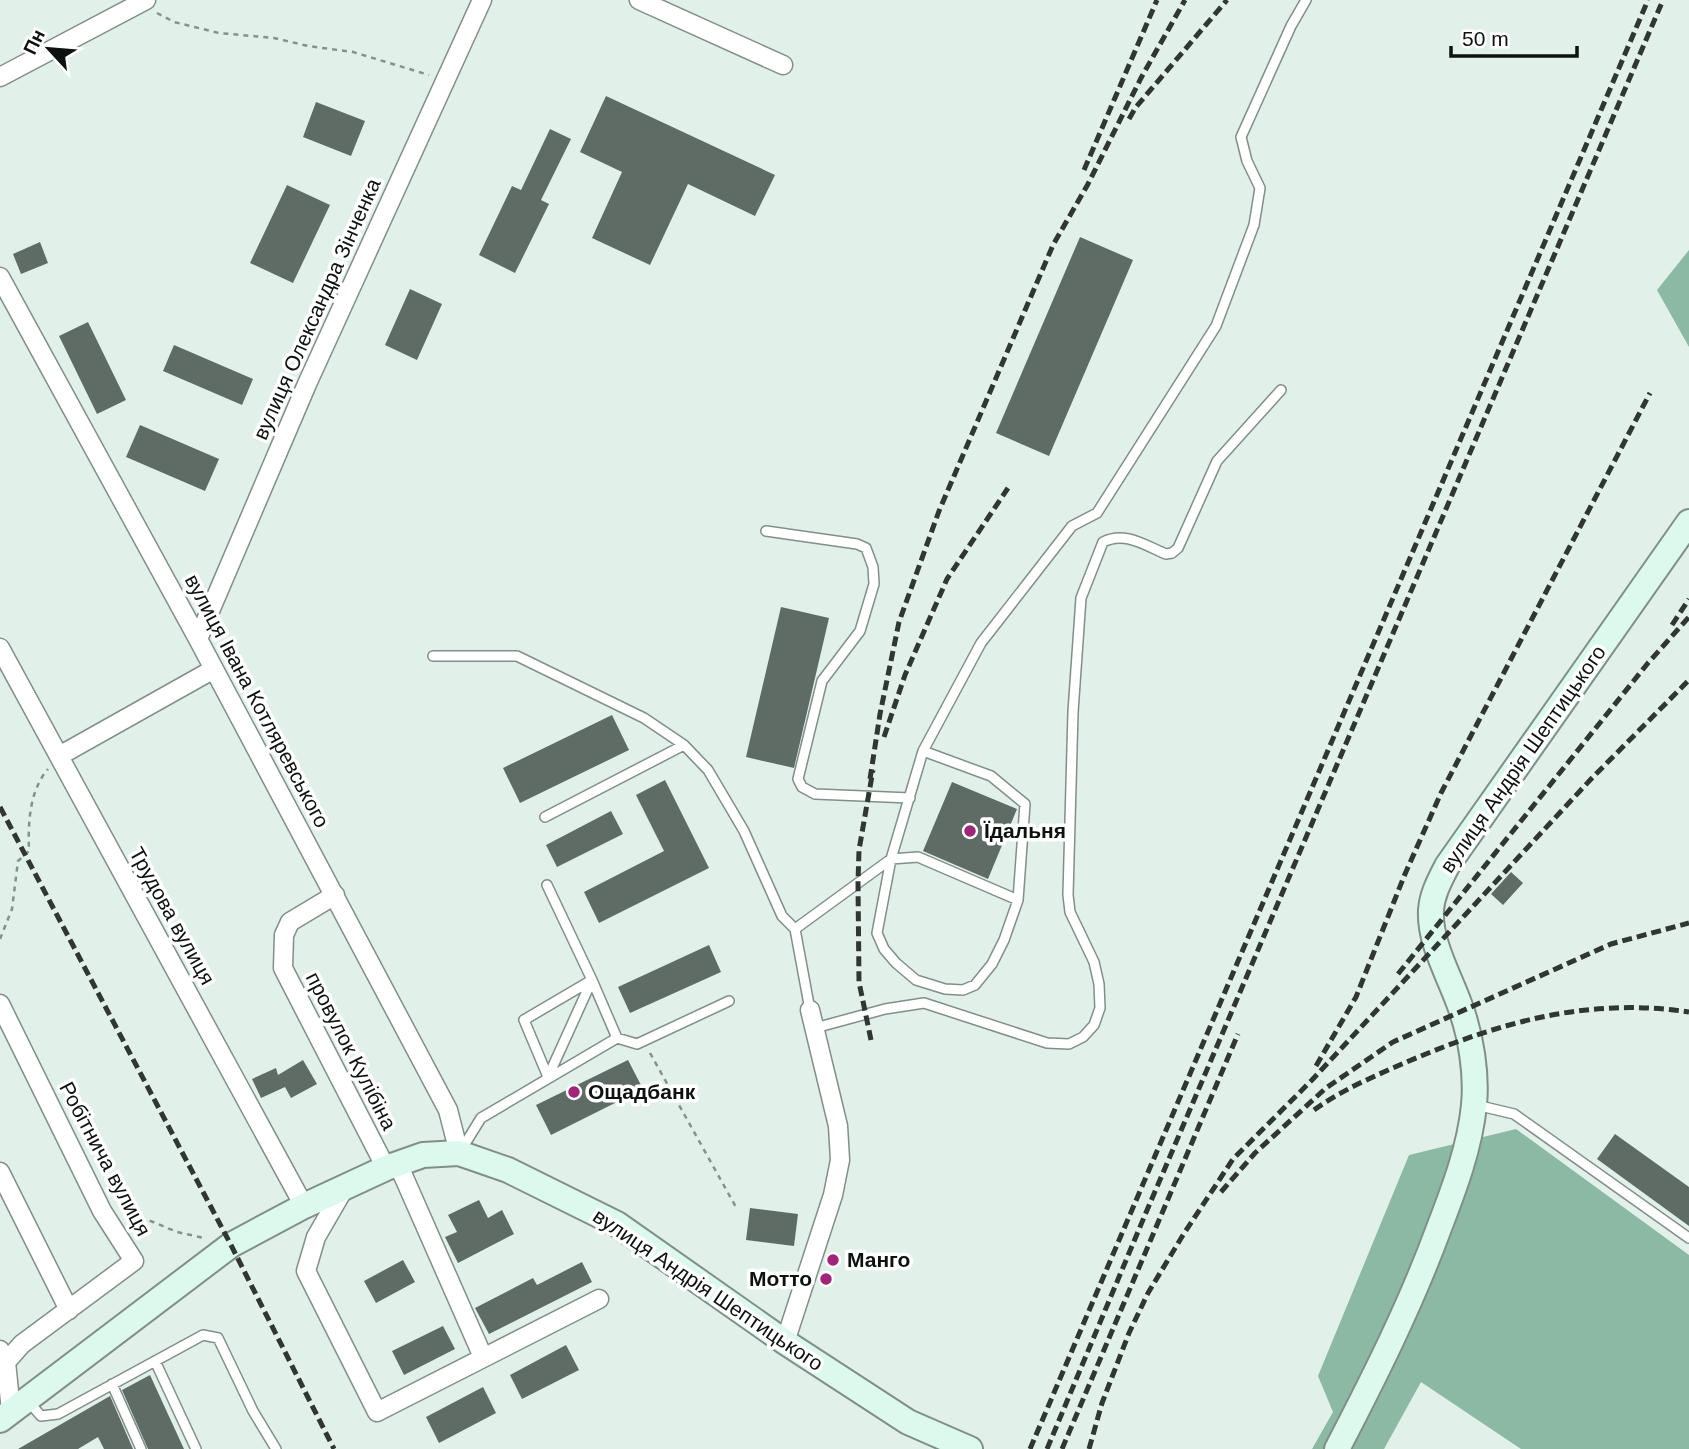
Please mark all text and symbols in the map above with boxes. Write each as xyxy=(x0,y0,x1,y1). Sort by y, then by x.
north arrow xyxy=(14,14,84,84)
scale bar xyxy=(1451,14,1577,58)
text: Пн xyxy=(19,26,49,58)
text: 50 m xyxy=(1462,27,1509,50)
street label: вулиця Олександра Зінченка xyxy=(248,175,385,443)
street label: вулиця Івана Котляревського xyxy=(181,570,334,831)
street label: вулиця Андрія Шептицького xyxy=(1435,641,1610,877)
place label: Їдальня xyxy=(983,819,1066,842)
marker: Їдальня xyxy=(962,823,978,839)
street label: Трудова вулиця xyxy=(125,843,220,988)
street label: провулок Кулібіна xyxy=(302,968,401,1134)
street label: Робітнича вулиця xyxy=(55,1078,156,1240)
place label: Ощадбанк xyxy=(588,1080,696,1103)
marker: Ощадбанк xyxy=(566,1084,582,1100)
street label: вулиця Андрія Шептицького xyxy=(589,1204,827,1375)
place label: Манго xyxy=(847,1248,910,1271)
marker: Манго xyxy=(825,1252,841,1268)
place label: Мотто xyxy=(749,1267,812,1290)
marker: Мотто xyxy=(818,1271,834,1287)

